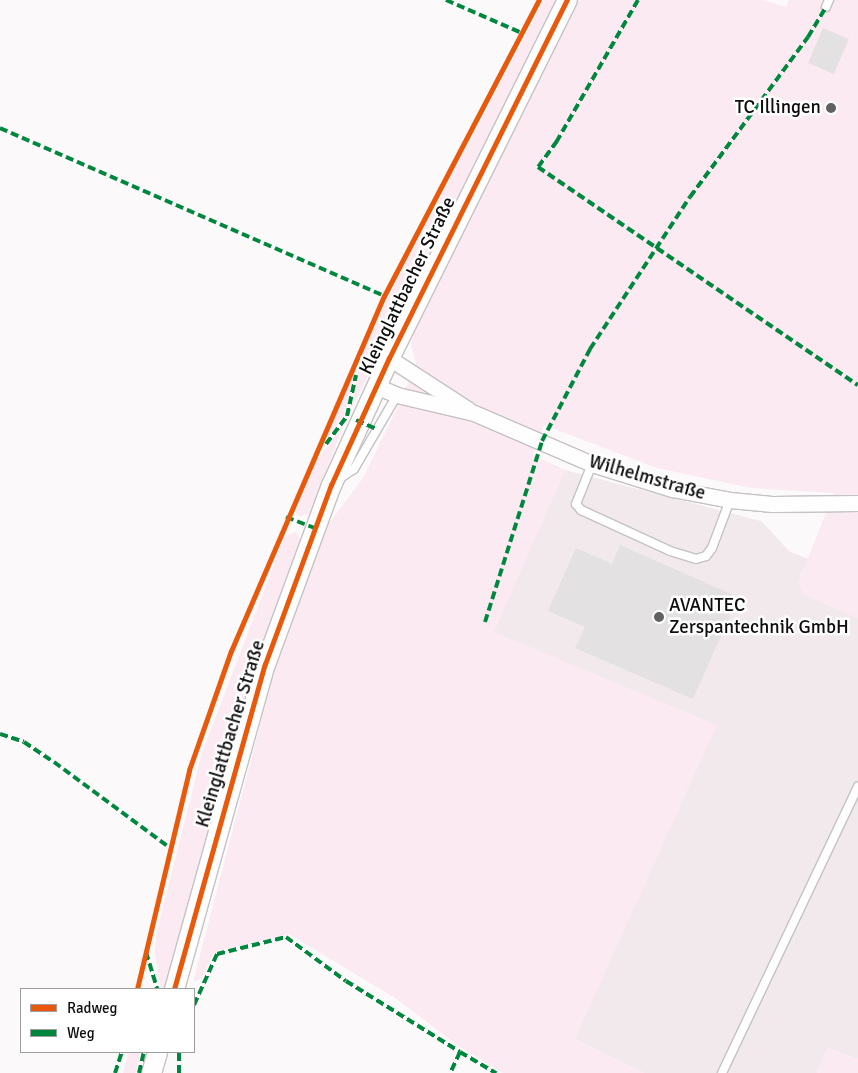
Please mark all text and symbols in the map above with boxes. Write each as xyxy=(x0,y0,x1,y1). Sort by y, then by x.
place label: TC Illingen xyxy=(735,97,821,119)
marker: TC Illingen xyxy=(825,102,837,114)
street label: Kleinglattbacher Straße xyxy=(355,193,461,379)
street label: Wilhelmstraße xyxy=(586,450,708,506)
place label: AVANTEC Zerspantechnik GmbH xyxy=(669,595,849,639)
marker: AVANTEC Zerspantechnik GmbH xyxy=(653,611,665,623)
street label: Kleinglattbacher Straße xyxy=(192,638,270,830)
legend xyxy=(20,988,195,1053)
text: Radweg xyxy=(67,999,117,1017)
text: Weg xyxy=(67,1024,95,1042)

